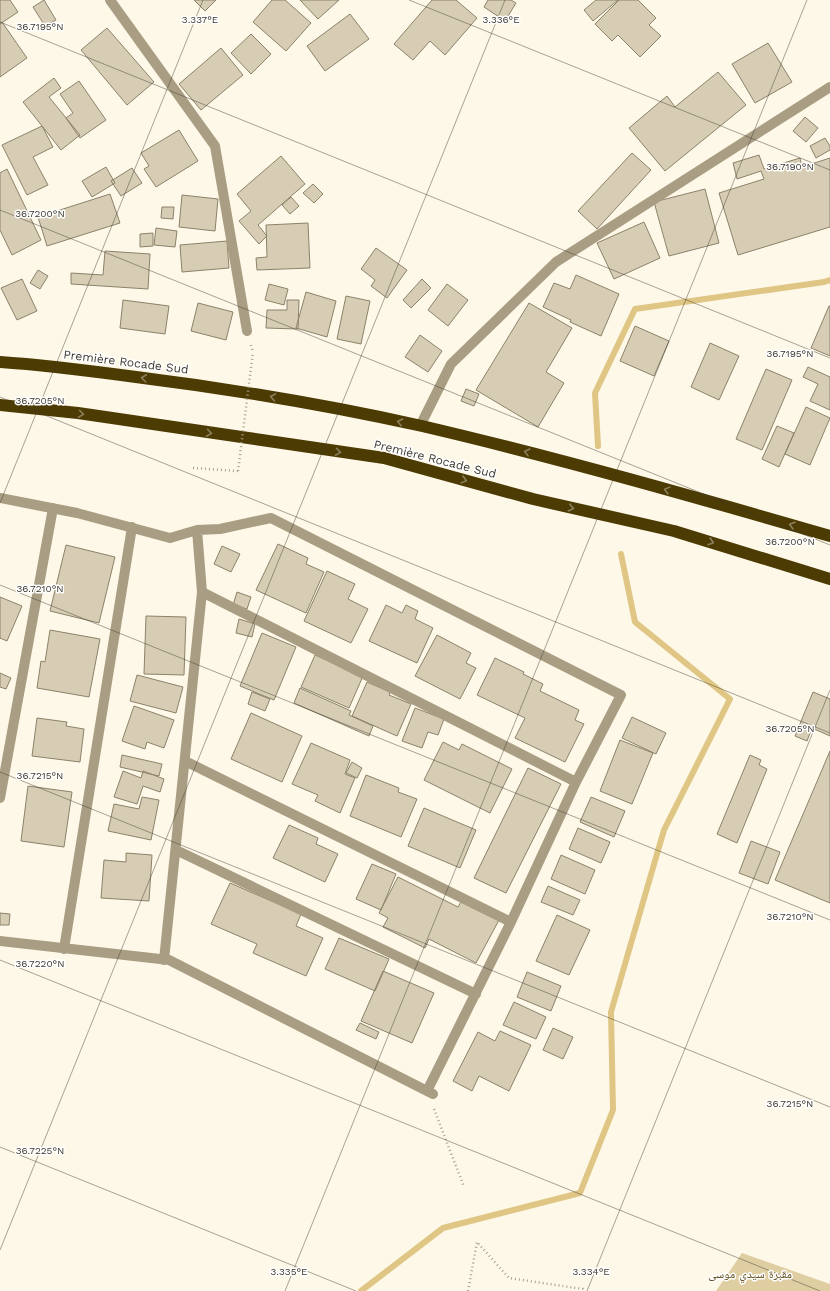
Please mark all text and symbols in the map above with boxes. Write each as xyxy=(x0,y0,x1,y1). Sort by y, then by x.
text: 3.337°E xyxy=(182,14,218,25)
text: 3.336°E xyxy=(482,14,520,25)
text: 36.7195°N xyxy=(16,21,64,32)
text: 36.7190°N xyxy=(766,161,814,172)
text: 36.7200°N xyxy=(15,208,65,219)
street label: Première Rocade Sud xyxy=(63,347,189,377)
text: 36.7195°N xyxy=(766,348,814,359)
one-way arrow xyxy=(141,374,147,383)
one-way arrow xyxy=(269,393,276,401)
text: 36.7205°N xyxy=(15,395,65,406)
one-way arrow xyxy=(77,409,84,418)
one-way arrow xyxy=(397,418,403,426)
one-way arrow xyxy=(206,428,212,437)
street label: Première Rocade Sud xyxy=(372,437,498,481)
one-way arrow xyxy=(335,447,341,455)
one-way arrow xyxy=(523,448,530,457)
one-way arrow xyxy=(461,475,468,484)
one-way arrow xyxy=(664,486,671,495)
one-way arrow xyxy=(568,503,574,511)
one-way arrow xyxy=(789,521,796,530)
text: 36.7200°N xyxy=(765,536,815,547)
one-way arrow xyxy=(708,537,715,546)
text: 36.7210°N xyxy=(16,583,64,594)
text: 36.7205°N xyxy=(765,723,815,734)
text: 36.7215°N xyxy=(17,770,63,781)
text: 36.7210°N xyxy=(766,911,814,922)
text: 36.7220°N xyxy=(15,958,65,969)
text: 36.7215°N xyxy=(767,1098,813,1109)
text: 36.7225°N xyxy=(16,1145,64,1156)
text: 3.335°E xyxy=(271,1266,307,1277)
text: 3.334°E xyxy=(572,1266,610,1277)
park label: مقبرة سيدي موسى xyxy=(708,1267,792,1284)

